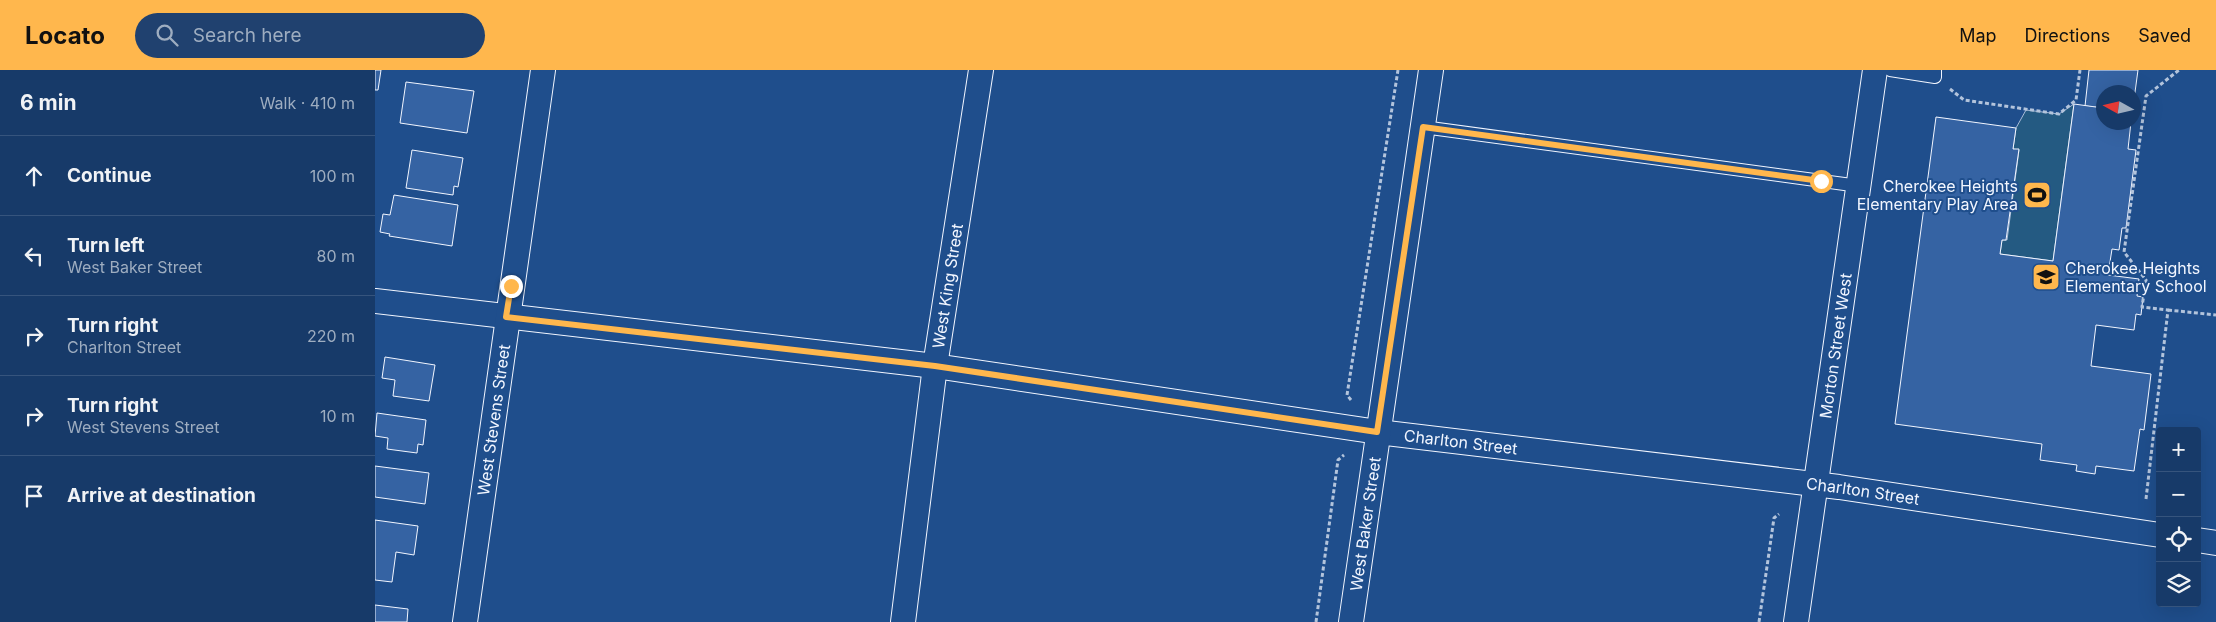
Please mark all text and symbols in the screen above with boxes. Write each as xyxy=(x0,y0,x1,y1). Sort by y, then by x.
search box xyxy=(135,13,485,58)
text: Locato xyxy=(25,21,105,50)
icon: search xyxy=(153,21,181,49)
text: Search here xyxy=(193,24,301,47)
text: Map xyxy=(1959,25,1997,46)
text: Directions xyxy=(2025,25,2110,46)
text: Saved xyxy=(2138,25,2191,46)
north arrow xyxy=(2096,85,2141,130)
text: 6 min xyxy=(20,90,77,115)
text: Walk · 410 m xyxy=(260,93,355,113)
icon: ahead xyxy=(20,162,48,190)
text: Continue xyxy=(67,164,152,187)
text: 100 m xyxy=(310,166,355,186)
route start xyxy=(1810,170,1833,193)
place label: Cherokee Heights Elementary Play Area xyxy=(1857,176,2018,214)
sports icon: Cherokee Heights Elementary Play Area xyxy=(2022,180,2052,210)
street label: West King Street xyxy=(928,222,967,350)
text: Turn left xyxy=(67,234,145,257)
icon: left xyxy=(20,242,48,270)
text: 80 m xyxy=(316,246,355,266)
text: West Baker Street xyxy=(67,257,202,277)
place label: Cherokee Heights Elementary School xyxy=(2065,258,2207,296)
school or university icon: Cherokee Heights Elementary School xyxy=(2031,262,2061,292)
street label: Morton Street West xyxy=(1815,272,1856,420)
route end xyxy=(500,275,523,298)
text: Turn right xyxy=(67,314,158,337)
icon: right xyxy=(20,322,48,350)
text: 220 m xyxy=(307,326,355,346)
text: Charlton Street xyxy=(67,337,181,357)
street label: West Stevens Street xyxy=(473,343,514,497)
text: Turn right xyxy=(67,394,158,417)
icon: right xyxy=(20,402,48,430)
text: 10 m xyxy=(320,406,355,426)
text: West Stevens Street xyxy=(67,417,219,437)
street label: Charlton Street xyxy=(1403,425,1519,459)
map controls xyxy=(2156,427,2201,607)
button: + xyxy=(2156,427,2201,472)
street label: West Baker Street xyxy=(1346,456,1385,592)
button: − xyxy=(2156,472,2201,517)
street label: Charlton Street xyxy=(1805,473,1921,509)
icon: arrive xyxy=(20,482,48,510)
text: Arrive at destination xyxy=(67,484,256,507)
button: locate xyxy=(2156,517,2201,562)
button: layers xyxy=(2156,562,2201,607)

